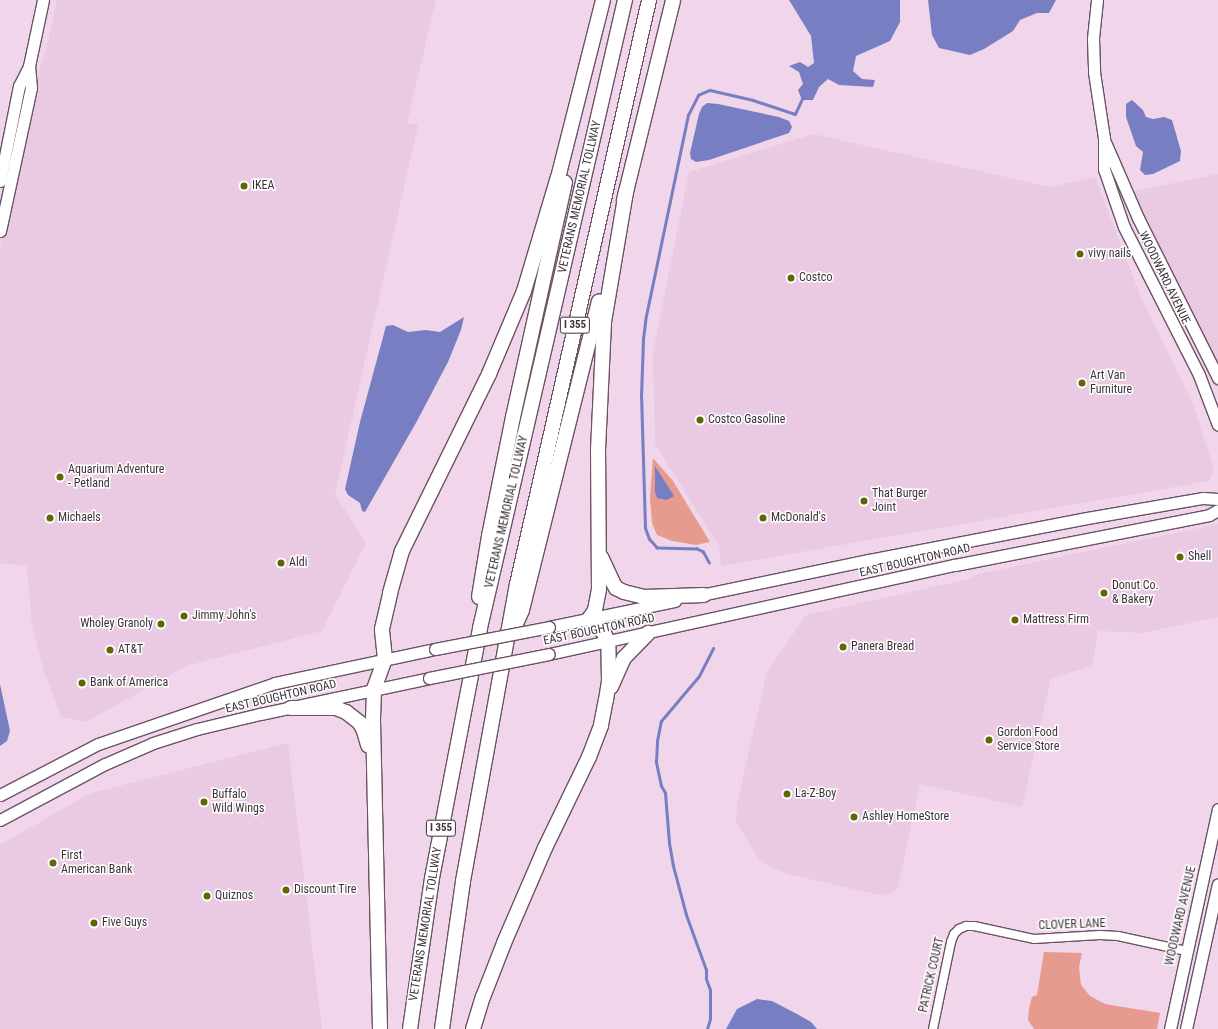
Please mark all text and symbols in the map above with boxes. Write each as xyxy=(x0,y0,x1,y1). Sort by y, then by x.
street label: VETERANS MEMORIAL TOLLWAY xyxy=(555,119,605,275)
place label: IKEA xyxy=(252,179,274,193)
marker: IKEA xyxy=(239,181,249,191)
street label: WOODWARD AVENUE xyxy=(1135,229,1193,327)
place label: vivy nails xyxy=(1088,247,1131,261)
marker: vivy nails xyxy=(1075,249,1085,259)
place label: Costco xyxy=(799,271,832,285)
marker: Costco xyxy=(786,273,796,283)
road number: I 355 xyxy=(559,316,591,334)
place label: Art Van Furniture xyxy=(1090,369,1132,397)
marker: Art Van Furniture xyxy=(1077,378,1087,388)
place label: Costco Gasoline xyxy=(708,413,785,427)
marker: Costco Gasoline xyxy=(695,415,705,425)
street label: VETERANS MEMORIAL TOLLWAY xyxy=(482,434,532,590)
place label: Aquarium Adventure - Petland xyxy=(68,463,164,491)
marker: Aquarium Adventure - Petland xyxy=(55,472,65,482)
place label: That Burger Joint xyxy=(872,487,927,515)
marker: That Burger Joint xyxy=(859,496,869,506)
place label: Michaels xyxy=(58,511,101,525)
place label: McDonald's xyxy=(771,511,826,525)
marker: Michaels xyxy=(45,513,55,523)
marker: McDonald's xyxy=(758,513,768,523)
street label: EAST BOUGHTON ROAD xyxy=(858,541,972,581)
place label: Shell xyxy=(1188,550,1211,564)
marker: Shell xyxy=(1175,552,1185,562)
place label: Aldi xyxy=(289,556,307,570)
marker: Aldi xyxy=(276,558,286,568)
place label: Donut Co. & Bakery xyxy=(1112,579,1159,607)
marker: Donut Co. & Bakery xyxy=(1099,588,1109,598)
place label: Jimmy John's xyxy=(192,609,256,623)
marker: Jimmy John's xyxy=(179,611,189,621)
street label: EAST BOUGHTON ROAD xyxy=(542,611,656,649)
place label: Mattress Firm xyxy=(1023,613,1089,627)
marker: Mattress Firm xyxy=(1010,615,1020,625)
place label: Wholey Granoly xyxy=(80,617,153,631)
marker: Wholey Granoly xyxy=(156,619,166,629)
place label: Panera Bread xyxy=(851,640,914,654)
marker: Panera Bread xyxy=(838,642,848,652)
place label: AT&T xyxy=(118,643,143,657)
marker: AT&T xyxy=(105,645,115,655)
place label: Bank of America xyxy=(90,676,168,690)
street label: EAST BOUGHTON ROAD xyxy=(224,677,338,717)
marker: Bank of America xyxy=(77,678,87,688)
place label: Gordon Food Service Store xyxy=(997,726,1059,754)
marker: Gordon Food Service Store xyxy=(984,735,994,745)
place label: La-Z-Boy xyxy=(795,787,836,801)
place label: Buffalo Wild Wings xyxy=(212,788,264,816)
marker: La-Z-Boy xyxy=(782,789,792,799)
marker: Buffalo Wild Wings xyxy=(199,797,209,807)
place label: Ashley HomeStore xyxy=(862,810,949,824)
marker: Ashley HomeStore xyxy=(849,812,859,822)
road number: I 355 xyxy=(425,819,457,837)
street label: VETERANS MEMORIAL TOLLWAY xyxy=(407,846,445,1002)
place label: First American Bank xyxy=(61,849,132,877)
marker: First American Bank xyxy=(48,858,58,868)
street label: WOODWARD AVENUE xyxy=(1163,865,1199,967)
place label: Discount Tire xyxy=(294,883,357,897)
marker: Discount Tire xyxy=(281,885,291,895)
place label: Quiznos xyxy=(215,889,253,903)
marker: Quiznos xyxy=(202,891,212,901)
place label: Five Guys xyxy=(102,916,147,930)
street label: CLOVER LANE xyxy=(1038,917,1106,933)
marker: Five Guys xyxy=(89,918,99,928)
street label: PATRICK COURT xyxy=(916,936,948,1014)

